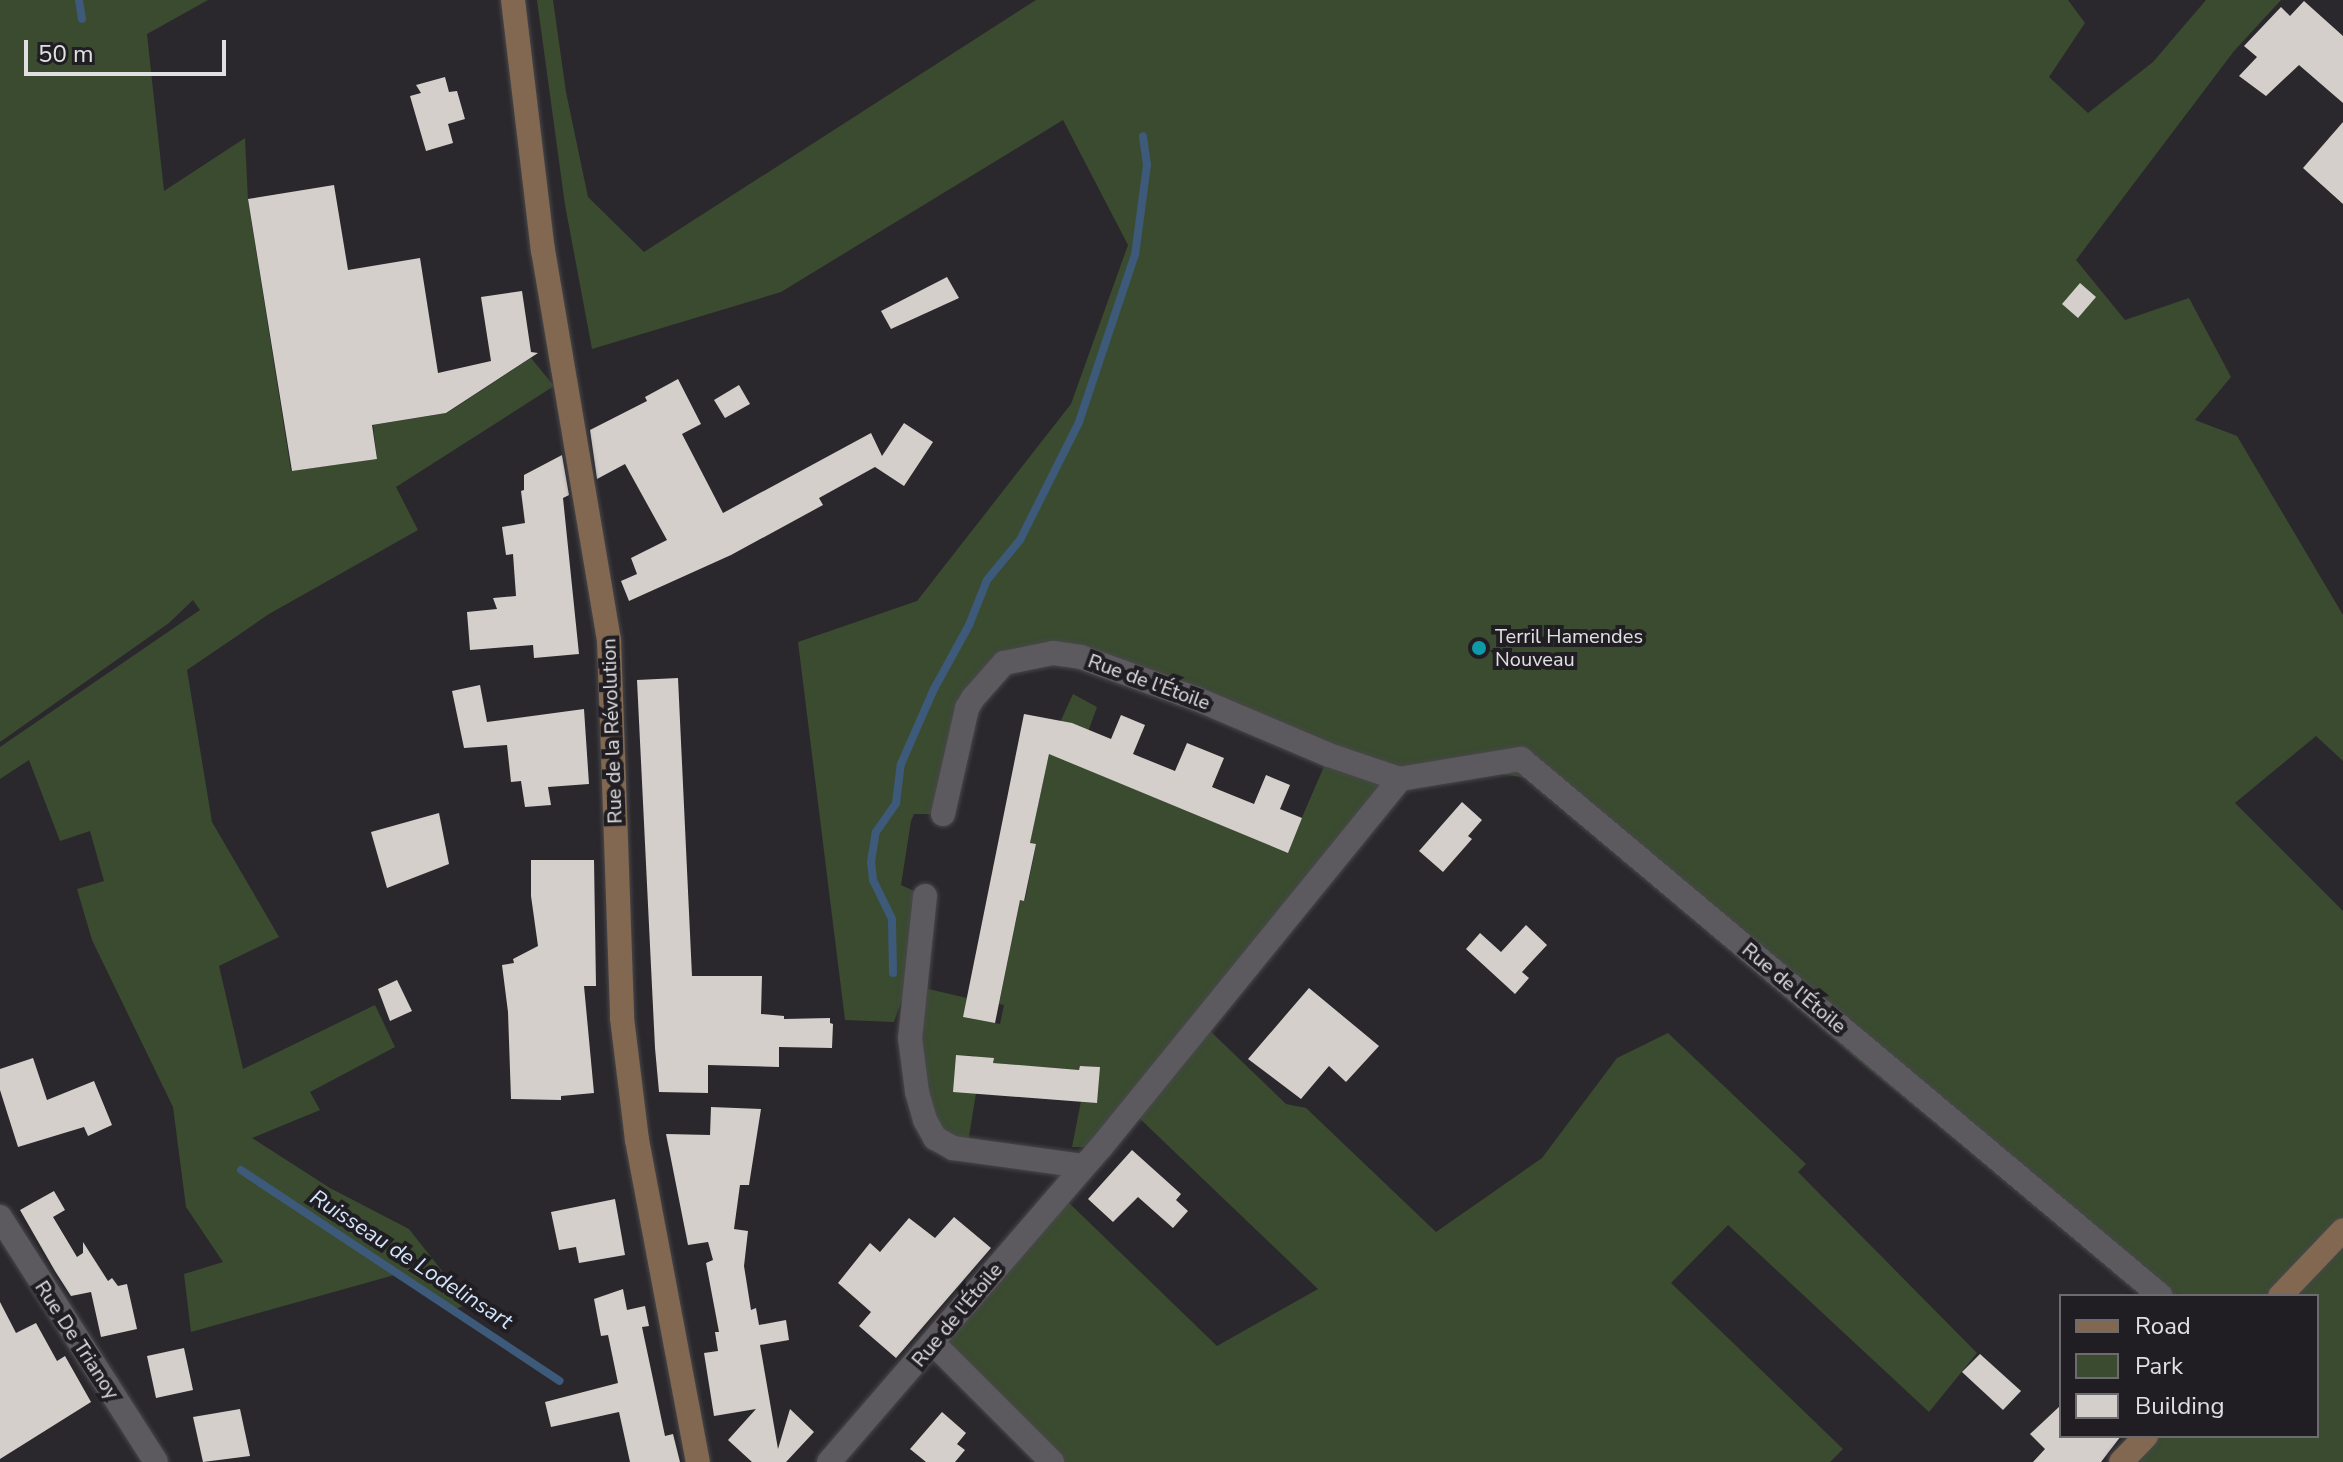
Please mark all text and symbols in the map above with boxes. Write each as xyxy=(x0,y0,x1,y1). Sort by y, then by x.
scale bar xyxy=(28,24,230,74)
text: 50 m xyxy=(38,38,94,70)
place label: Terril Hamendes Nouveau xyxy=(1495,624,1643,671)
street label: Rue de la Révolution xyxy=(597,638,627,824)
marker: Terril Hamendes Nouveau xyxy=(1470,639,1488,657)
street label: Rue de l'Étoile xyxy=(1085,649,1213,715)
street label: Rue de l'Étoile xyxy=(1737,938,1851,1038)
water label: Ruisseau de Lodelinsart xyxy=(305,1185,517,1335)
street label: Rue de l'Étoile xyxy=(907,1258,1007,1372)
street label: Rue De Trianoy xyxy=(30,1276,124,1404)
legend xyxy=(2059,1294,2319,1438)
text: Road xyxy=(2135,1310,2191,1342)
text: Park xyxy=(2135,1350,2183,1382)
text: Building xyxy=(2135,1390,2225,1422)

